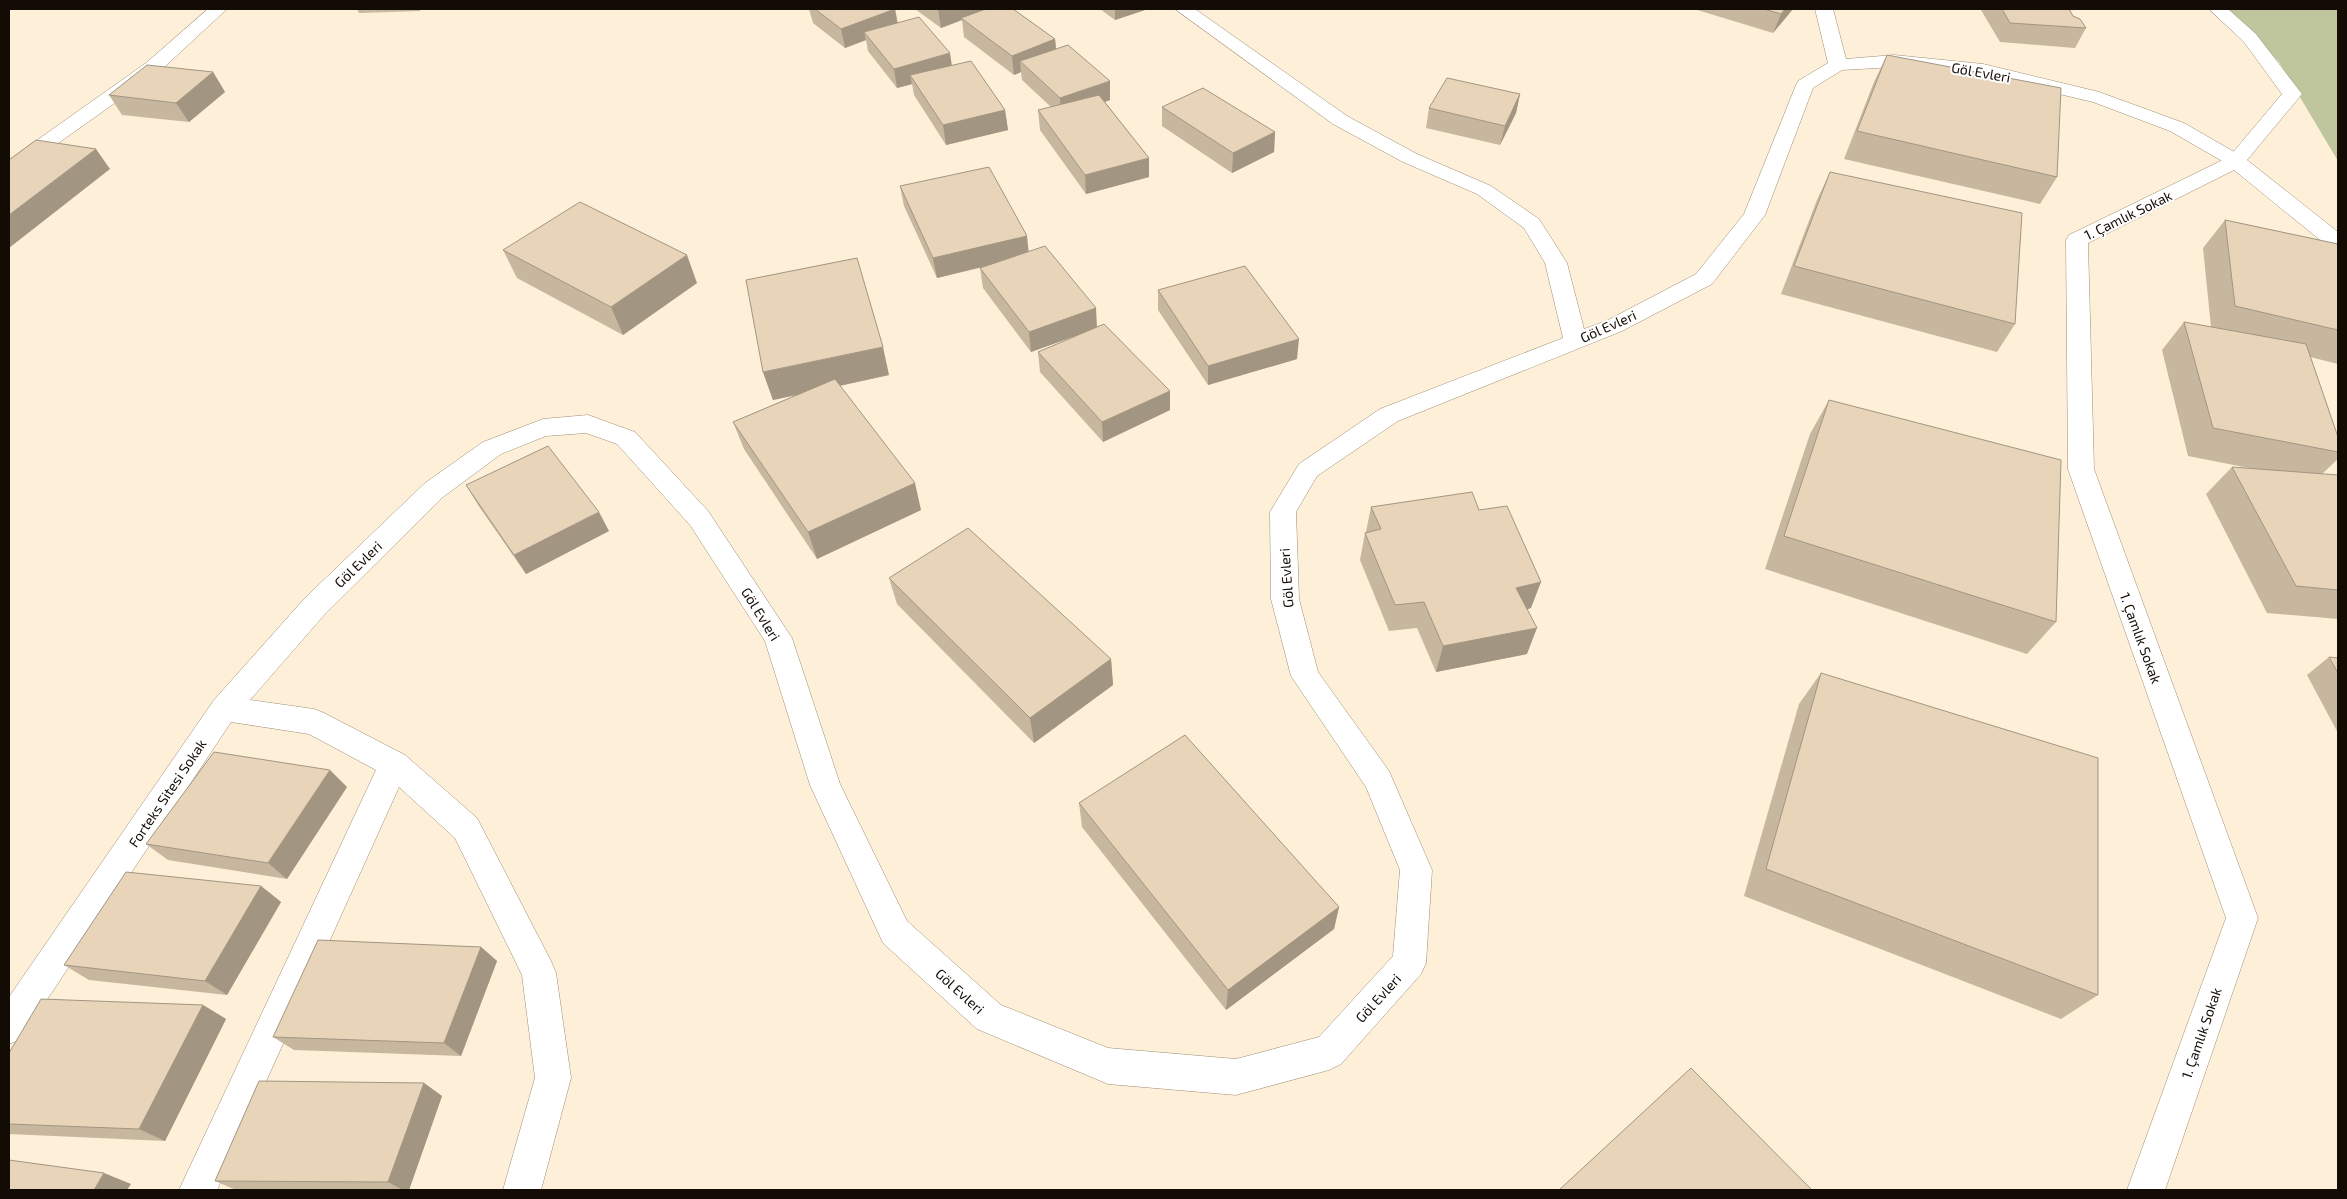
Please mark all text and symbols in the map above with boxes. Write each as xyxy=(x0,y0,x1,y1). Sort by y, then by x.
street label: Göl Evleri xyxy=(1950,58,2012,86)
street label: 1. Çamlık Sokak xyxy=(2081,186,2175,244)
street label: Göl Evleri xyxy=(1577,306,1639,346)
street label: Göl Evleri xyxy=(331,537,385,591)
street label: Göl Evleri xyxy=(1275,548,1297,608)
street label: Göl Evleri xyxy=(738,584,784,644)
street label: 1. Çamlık Sokak xyxy=(2116,590,2165,686)
street label: Forteks Sitesi Sokak xyxy=(125,736,209,850)
street label: Göl Evleri xyxy=(932,965,988,1017)
street label: Göl Evleri xyxy=(1352,970,1404,1026)
street label: 1. Çamlık Sokak xyxy=(2177,985,2226,1081)

